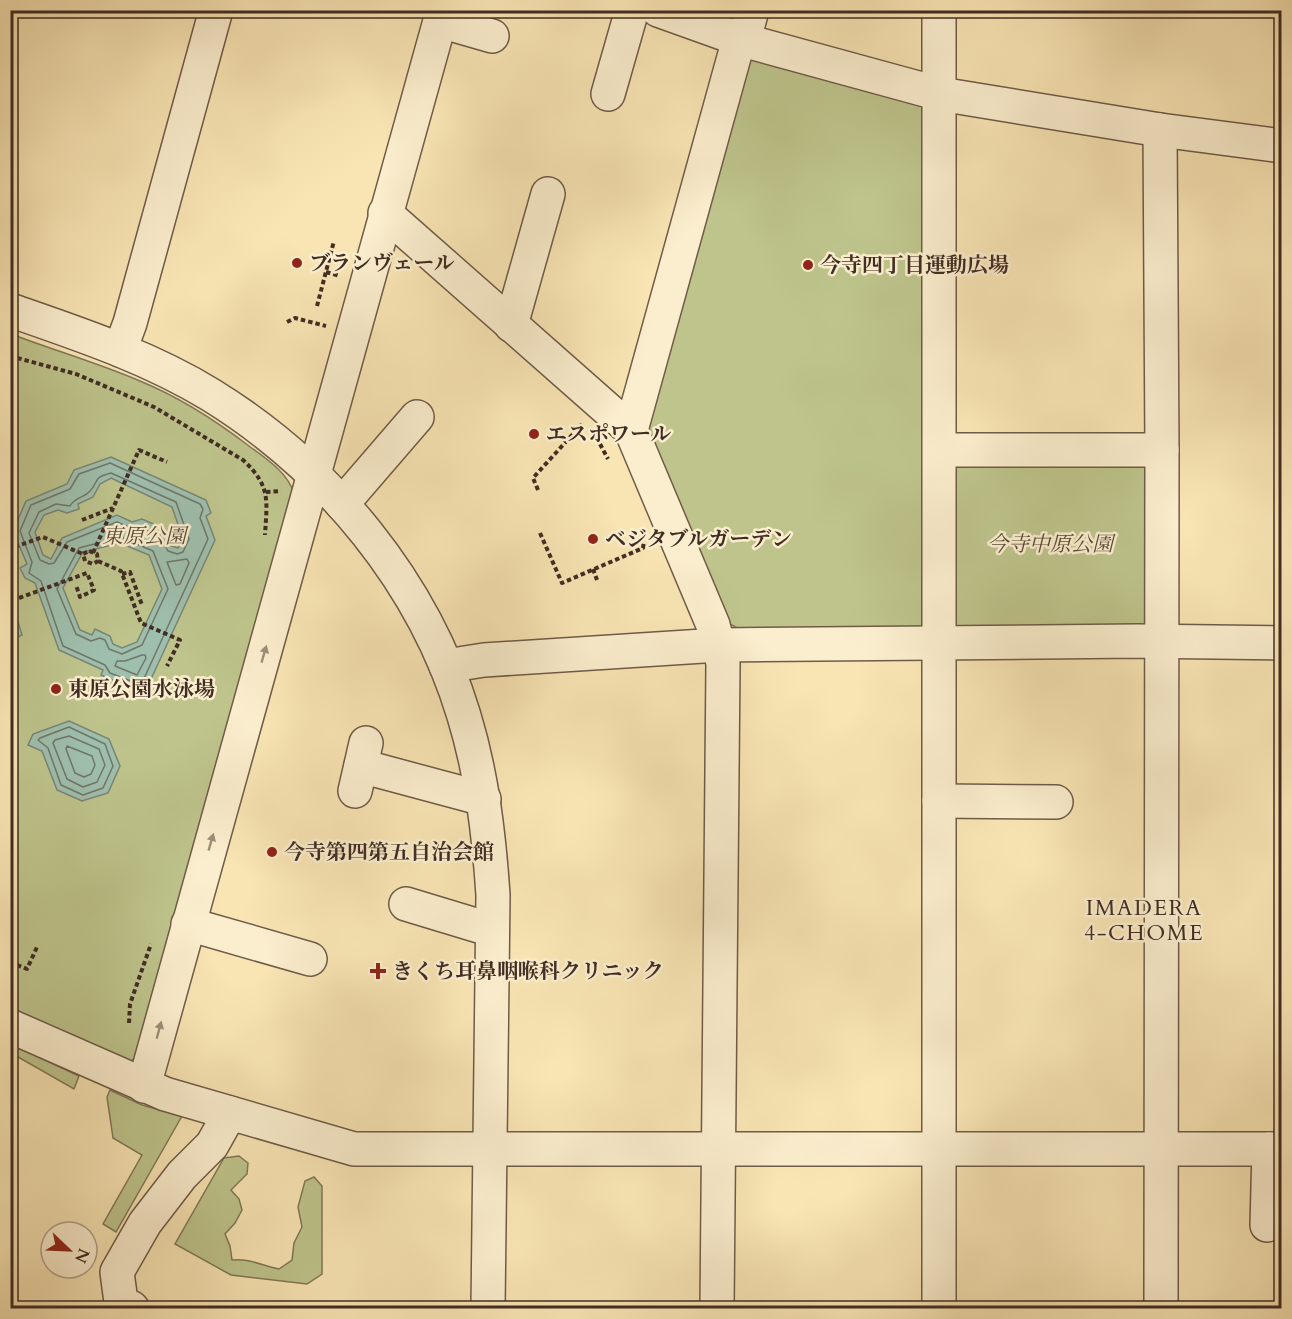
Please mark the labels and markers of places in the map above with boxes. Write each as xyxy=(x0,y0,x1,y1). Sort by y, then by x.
place label: ブランヴェール xyxy=(309,249,455,278)
place label: 今寺四丁目運動広場 xyxy=(820,251,1009,280)
marker: ブランヴェール xyxy=(290,256,304,270)
marker: 今寺四丁目運動広場 xyxy=(801,258,815,272)
place label: エスポワール xyxy=(546,420,672,449)
marker: エスポワール xyxy=(527,427,541,441)
place label: ベジタブルガーデン xyxy=(605,525,792,554)
marker: ベジタブルガーデン xyxy=(586,532,600,546)
place label: 東原公園水泳場 xyxy=(68,675,215,704)
marker: 東原公園水泳場 xyxy=(49,682,63,696)
place label: 今寺第四第五自治会館 xyxy=(284,838,494,867)
marker: 今寺第四第五自治会館 xyxy=(265,845,279,859)
place label: きくち耳鼻咽喉科クリニック xyxy=(392,957,664,986)
marker: きくち耳鼻咽喉科クリニック xyxy=(369,962,387,980)

